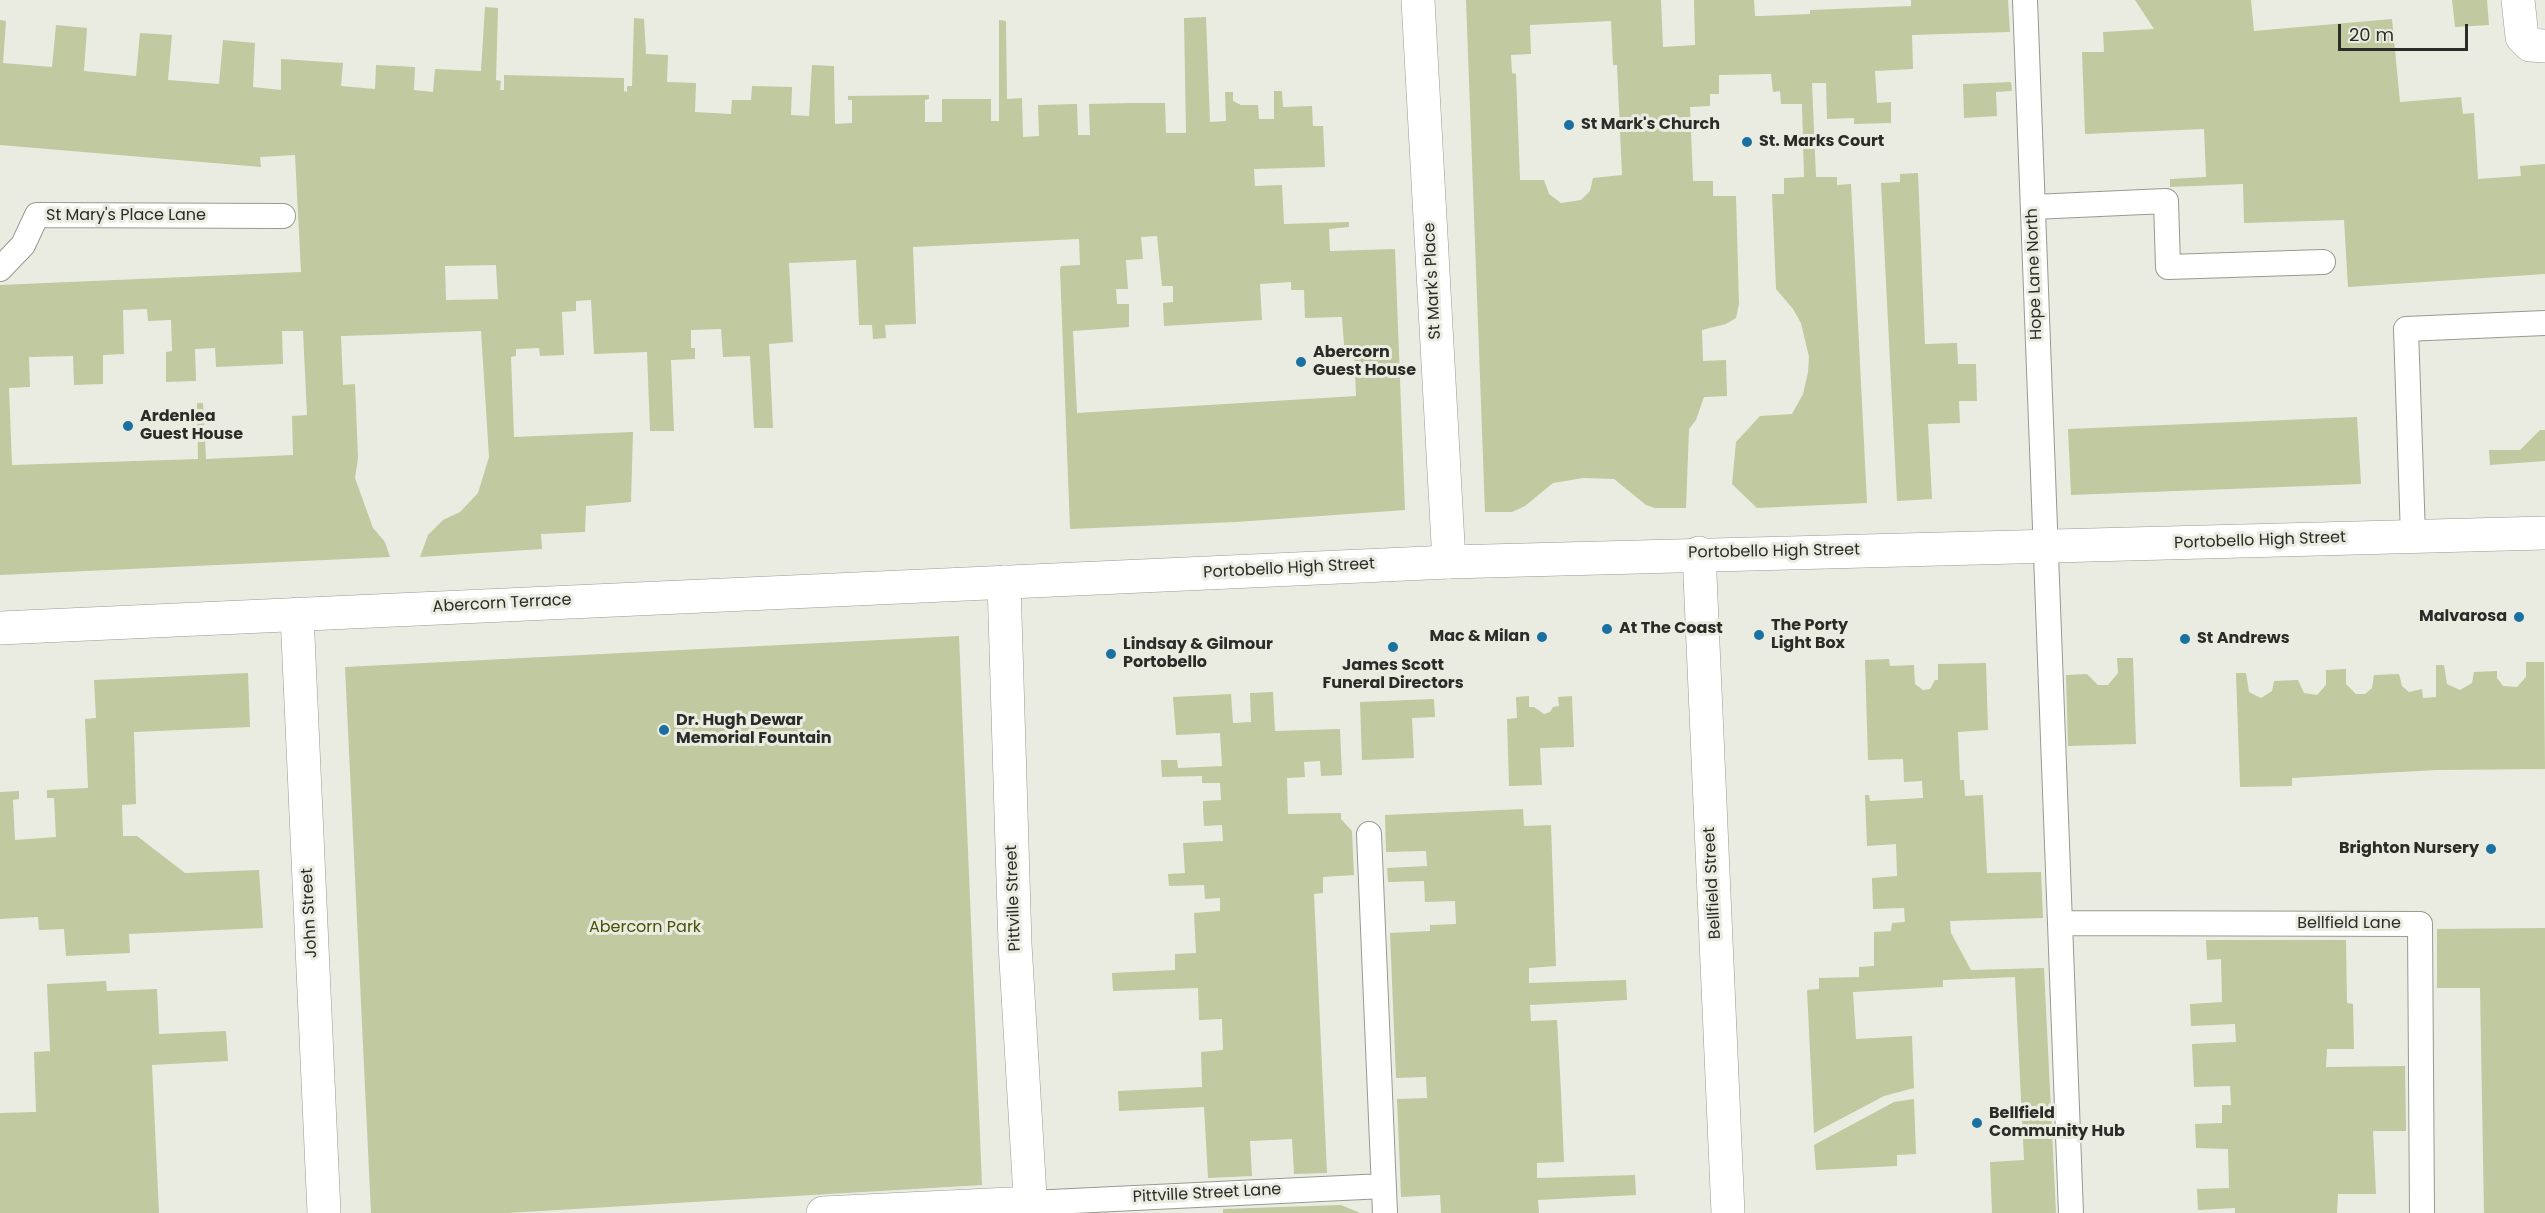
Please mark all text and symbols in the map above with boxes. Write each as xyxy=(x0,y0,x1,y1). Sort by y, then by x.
scale bar xyxy=(2341,12,2472,50)
text: 20 m xyxy=(2349,22,2394,47)
place label: St Mark's Church xyxy=(1581,115,1720,135)
marker: St Mark's Church xyxy=(1562,118,1576,132)
place label: St. Marks Court xyxy=(1759,132,1884,152)
marker: St. Marks Court xyxy=(1740,135,1754,149)
street label: St Mary's Place Lane xyxy=(46,206,206,226)
street label: Hope Lane North xyxy=(2023,208,2047,340)
street label: St Mark's Place xyxy=(1420,222,1446,340)
place label: Abercorn Guest House xyxy=(1313,343,1416,381)
marker: Abercorn Guest House xyxy=(1294,355,1308,369)
place label: Ardenlea Guest House xyxy=(140,407,243,445)
marker: Ardenlea Guest House xyxy=(121,419,135,433)
street label: Portobello High Street xyxy=(2174,528,2346,554)
street label: Portobello High Street xyxy=(1688,541,1860,563)
street label: Portobello High Street xyxy=(1203,555,1375,583)
street label: Abercorn Terrace xyxy=(432,591,572,617)
place label: Malvarosa xyxy=(2419,607,2507,627)
marker: Malvarosa xyxy=(2512,610,2526,624)
place label: The Porty Light Box xyxy=(1771,616,1848,654)
place label: At The Coast xyxy=(1619,619,1723,639)
marker: At The Coast xyxy=(1600,622,1614,636)
place label: Mac & Milan xyxy=(1429,627,1530,647)
marker: The Porty Light Box xyxy=(1752,628,1766,642)
place label: St Andrews xyxy=(2197,629,2290,649)
marker: Mac & Milan xyxy=(1535,630,1549,644)
marker: St Andrews xyxy=(2178,632,2192,646)
place label: Lindsay & Gilmour Portobello xyxy=(1123,635,1273,673)
marker: James Scott Funeral Directors xyxy=(1386,640,1400,654)
marker: Lindsay & Gilmour Portobello xyxy=(1104,647,1118,661)
place label: James Scott Funeral Directors xyxy=(1322,656,1464,694)
place label: Dr. Hugh Dewar Memorial Fountain xyxy=(676,711,832,749)
marker: Dr. Hugh Dewar Memorial Fountain xyxy=(657,723,671,737)
street label: Bellfield Street xyxy=(1700,826,1726,940)
place label: Brighton Nursery xyxy=(2339,839,2479,859)
marker: Brighton Nursery xyxy=(2484,842,2498,856)
street label: Pittville Street xyxy=(1003,844,1025,952)
street label: John Street xyxy=(298,867,322,959)
street label: Bellfield Lane xyxy=(2297,914,2401,934)
park label: Abercorn Park xyxy=(589,918,701,938)
place label: Bellfield Community Hub xyxy=(1989,1104,2125,1142)
marker: Bellfield Community Hub xyxy=(1970,1116,1984,1130)
street label: Pittville Street Lane xyxy=(1132,1181,1282,1207)

